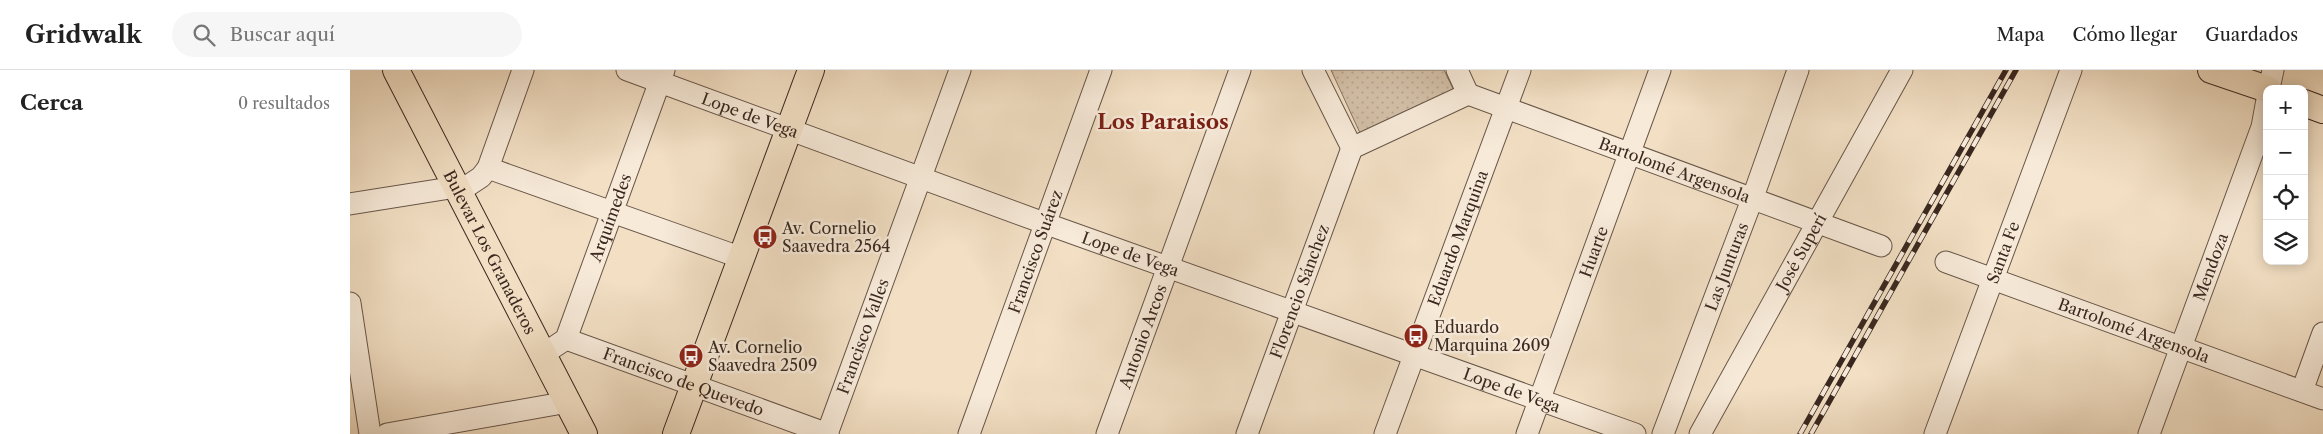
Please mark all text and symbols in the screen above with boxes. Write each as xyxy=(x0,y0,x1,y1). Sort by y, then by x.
search box xyxy=(172,12,522,57)
text: Gridwalk xyxy=(25,20,142,49)
icon: search xyxy=(190,21,218,49)
text: Buscar aquí xyxy=(230,23,335,46)
text: Mapa xyxy=(1996,24,2045,46)
text: Cómo llegar xyxy=(2073,24,2177,46)
text: Guardados xyxy=(2205,24,2298,46)
map controls xyxy=(2263,85,2308,265)
button: + xyxy=(2263,85,2308,130)
street label: Lope de Vega xyxy=(699,88,802,142)
text: Cerca xyxy=(20,90,83,115)
text: 0 resultados xyxy=(238,93,330,113)
district label: Los Paraisos xyxy=(1097,109,1229,134)
button: − xyxy=(2263,130,2308,175)
street label: Bartolomé Argensola xyxy=(1596,133,1753,207)
street label: Bulevar Los Granaderos xyxy=(439,167,541,338)
street label: Eduardo Marquina xyxy=(1423,167,1492,309)
street label: Arquímedes xyxy=(585,171,635,265)
button: locate xyxy=(2263,175,2308,220)
street label: Francisco Suárez xyxy=(1004,187,1067,316)
street label: José Superí xyxy=(1770,210,1830,297)
place label: Av. Cornelio Saavedra 2564 xyxy=(781,218,891,256)
street label: Santa Fe xyxy=(1982,218,2024,286)
street label: Las Junturas xyxy=(1701,220,1752,314)
button: layers xyxy=(2263,220,2308,265)
street label: Florencio Sánchez xyxy=(1266,221,1333,361)
street label: Huarte xyxy=(1575,223,1612,280)
bus stop icon: Av. Cornelio Saavedra 2564 xyxy=(752,224,778,250)
street label: Lope de Vega xyxy=(1079,227,1182,281)
street label: Mendoza xyxy=(2189,230,2232,304)
street label: Francisco Valles xyxy=(832,276,893,397)
street label: Antonio Arcos xyxy=(1114,282,1171,392)
street label: Bartolomé Argensola xyxy=(2055,294,2213,367)
place label: Eduardo Marquina 2609 xyxy=(1434,317,1550,355)
bus stop icon: Eduardo Marquina 2609 xyxy=(1403,323,1429,349)
place label: Av. Cornelio Saavedra 2509 xyxy=(707,337,817,375)
street label: Francisco de Quevedo xyxy=(600,343,767,420)
bus stop icon: Av. Cornelio Saavedra 2509 xyxy=(678,343,704,369)
street label: Lope de Vega xyxy=(1461,364,1564,417)

